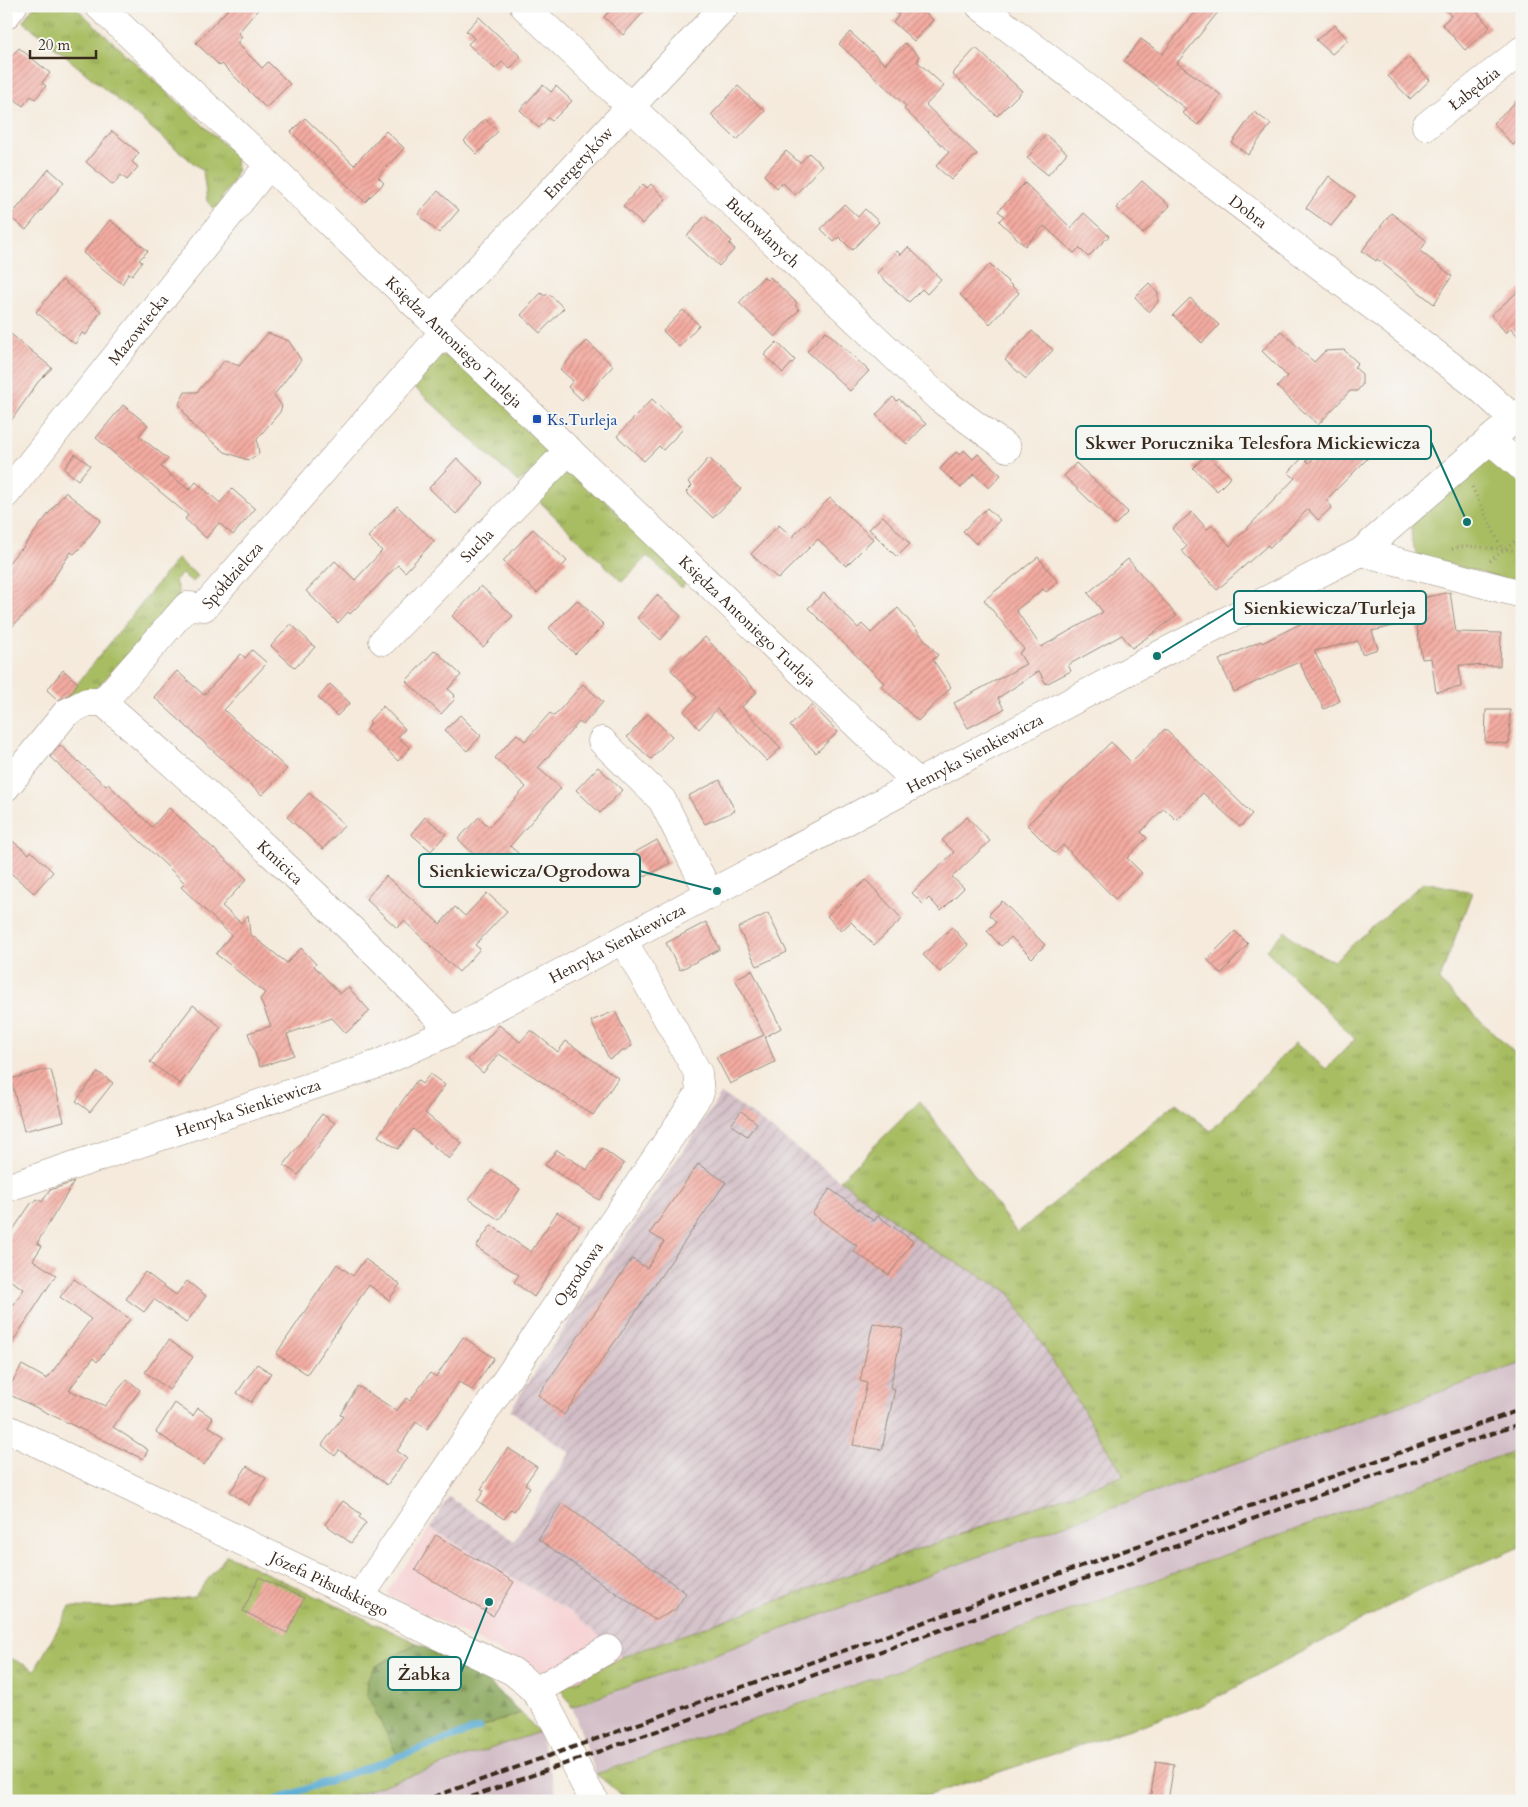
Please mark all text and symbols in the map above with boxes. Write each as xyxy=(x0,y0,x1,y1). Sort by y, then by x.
scale bar xyxy=(30,28,96,60)
text: 20 m xyxy=(38,35,70,55)
street label: Łabędzia xyxy=(1444,62,1505,116)
street label: Energetyków xyxy=(539,122,619,204)
street label: Dobra xyxy=(1224,190,1272,234)
street label: Budowlanych xyxy=(721,192,804,273)
street label: Księdza Antoniego Turleja xyxy=(380,272,527,413)
street label: Mazowiecka xyxy=(103,290,174,370)
place label: Ks.Turleja xyxy=(547,409,618,431)
marker: Ks.Turleja xyxy=(531,413,543,425)
callout: Skwer Porucznika Telesfora Mickiewicza xyxy=(1076,426,1431,459)
text: Skwer Porucznika Telesfora Mickiewicza xyxy=(1085,431,1421,456)
street label: Sucha xyxy=(455,524,499,568)
street label: Spółdzielcza xyxy=(197,537,268,614)
street label: Księdza Antoniego Turleja xyxy=(674,551,821,692)
callout: Sienkiewicza/Turleja xyxy=(1234,591,1426,624)
text: Sienkiewicza/Turleja xyxy=(1244,596,1416,621)
street label: Henryka Sienkiewicza xyxy=(903,708,1047,799)
street label: Kmicica xyxy=(252,836,308,890)
callout: Sienkiewicza/Ogrodowa xyxy=(419,854,640,887)
text: Sienkiewicza/Ogrodowa xyxy=(430,859,630,884)
street label: Henryka Sienkiewicza xyxy=(545,898,690,989)
street label: Henryka Sienkiewicza xyxy=(173,1074,324,1143)
street label: Ogrodowa xyxy=(549,1238,609,1311)
street label: Józefa Piłsudskiego xyxy=(264,1546,392,1622)
callout: Żabka xyxy=(388,1657,461,1690)
text: Żabka xyxy=(398,1662,451,1687)

